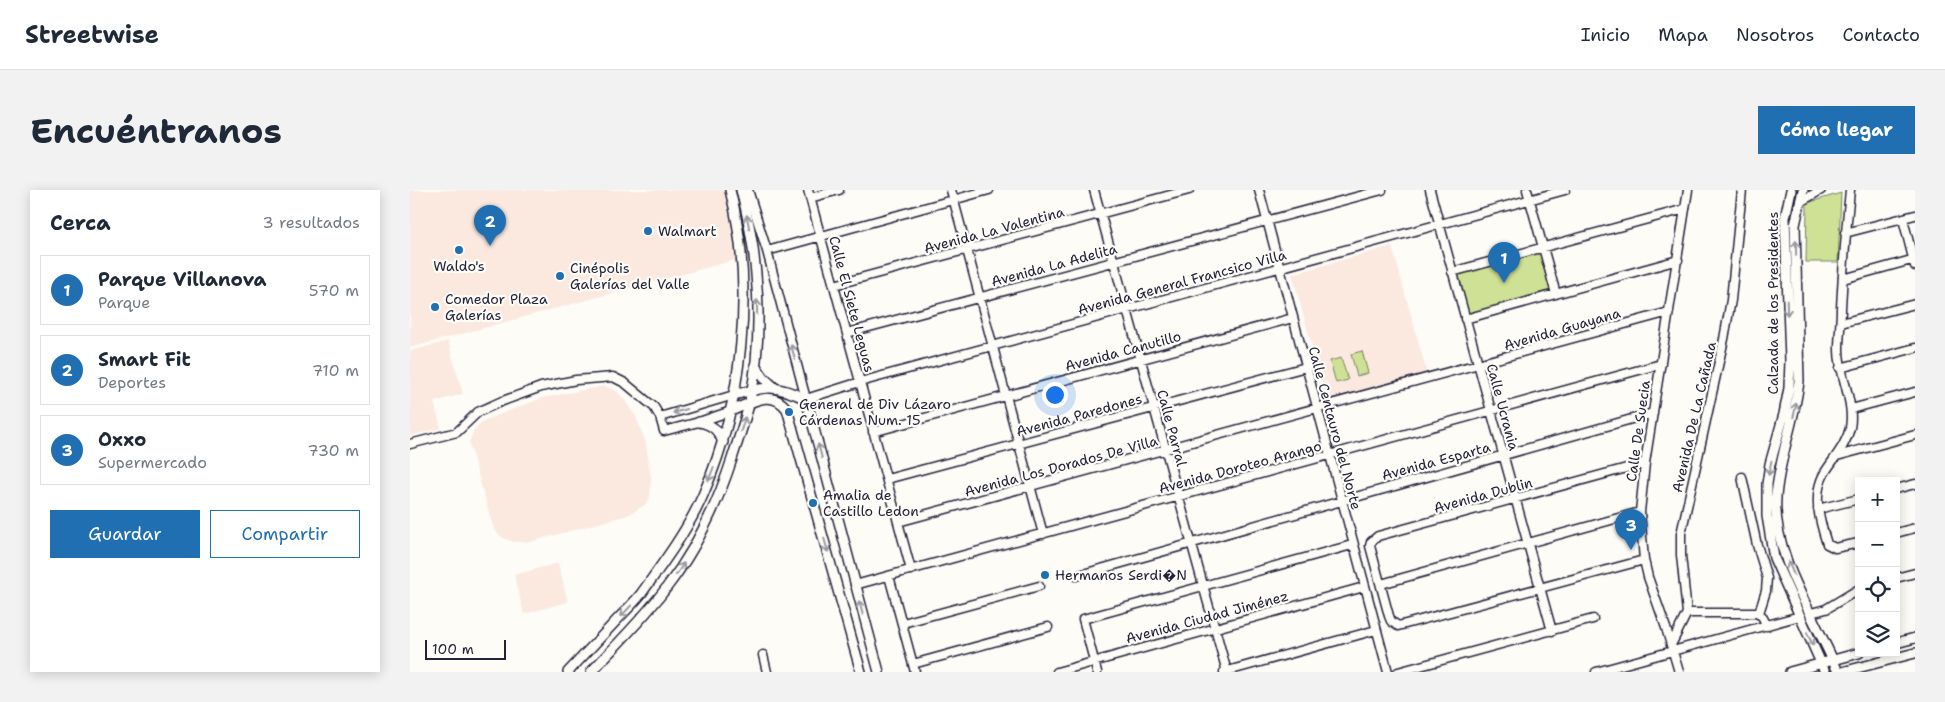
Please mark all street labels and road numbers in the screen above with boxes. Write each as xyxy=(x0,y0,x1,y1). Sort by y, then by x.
street label: Avenida La Valentina xyxy=(922,203,1066,257)
street label: Calzada de los Presidentes xyxy=(1764,211,1782,394)
street label: Calle El Siete Leguas xyxy=(825,234,879,374)
street label: Avenida La Adelita xyxy=(989,239,1119,290)
street label: Avenida General Francsico Villa xyxy=(1076,245,1289,319)
street label: Avenida Guayana xyxy=(1502,304,1623,354)
street label: Avenida Canutillo xyxy=(1063,327,1183,375)
street label: Avenida De La Cañada xyxy=(1668,340,1720,494)
street label: Calle Centauro del Norte xyxy=(1305,344,1365,512)
street label: Calle Ucrania xyxy=(1483,362,1523,453)
street label: Calle De Suecia xyxy=(1622,379,1654,483)
street label: Calle Parral xyxy=(1153,388,1191,469)
street label: Avenida Paredones xyxy=(1014,390,1144,440)
street label: Avenida Los Dorados De Villa xyxy=(962,431,1160,501)
street label: Avenida Doroteo Arango xyxy=(1157,437,1323,497)
street label: Avenida Esparta xyxy=(1380,438,1493,484)
street label: Avenida Dublin xyxy=(1432,473,1535,517)
street label: Avenida Ciudad Jiménez xyxy=(1124,587,1290,647)

